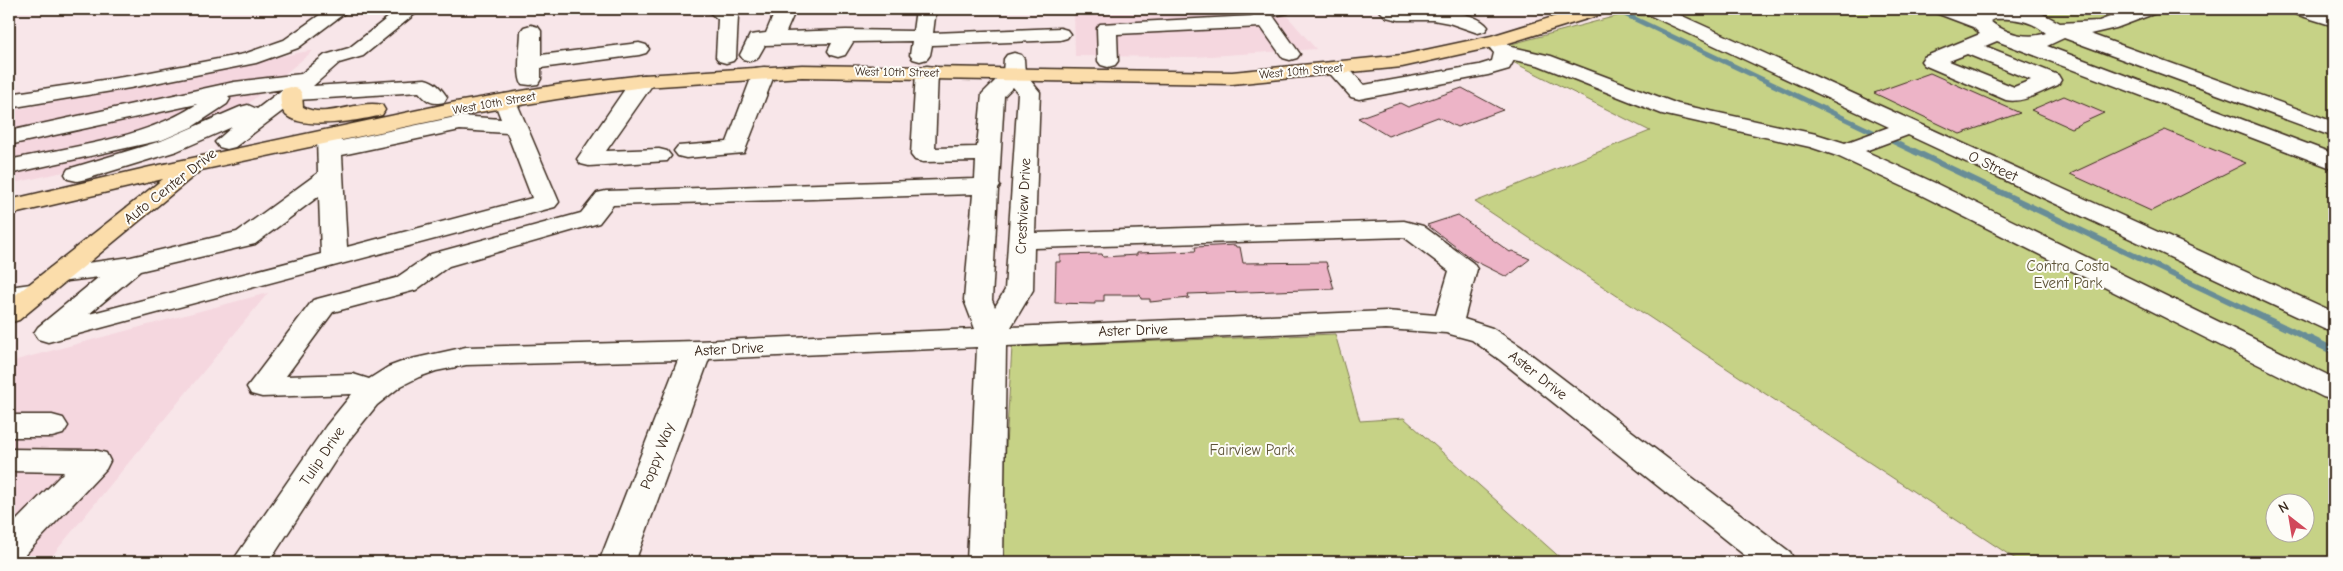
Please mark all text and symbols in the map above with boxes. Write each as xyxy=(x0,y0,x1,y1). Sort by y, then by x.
street label: West 10th Street xyxy=(1259,60,1344,82)
street label: West 10th Street xyxy=(855,64,940,80)
street label: West 10th Street xyxy=(451,89,537,117)
street label: Auto Center Drive xyxy=(120,144,220,228)
street label: O Street xyxy=(1966,147,2021,185)
street label: Crestview Drive xyxy=(1011,157,1035,255)
park label: Contra Costa Event Park xyxy=(2026,257,2110,292)
street label: Aster Drive xyxy=(1098,320,1169,340)
street label: Aster Drive xyxy=(694,338,765,360)
street label: Aster Drive xyxy=(1505,346,1571,404)
street label: Poppy Way xyxy=(636,420,678,492)
street label: Tulip Drive xyxy=(296,423,349,489)
park label: Fairview Park xyxy=(1210,441,1295,459)
north arrow xyxy=(2266,494,2316,544)
text: N xyxy=(2275,498,2292,517)

